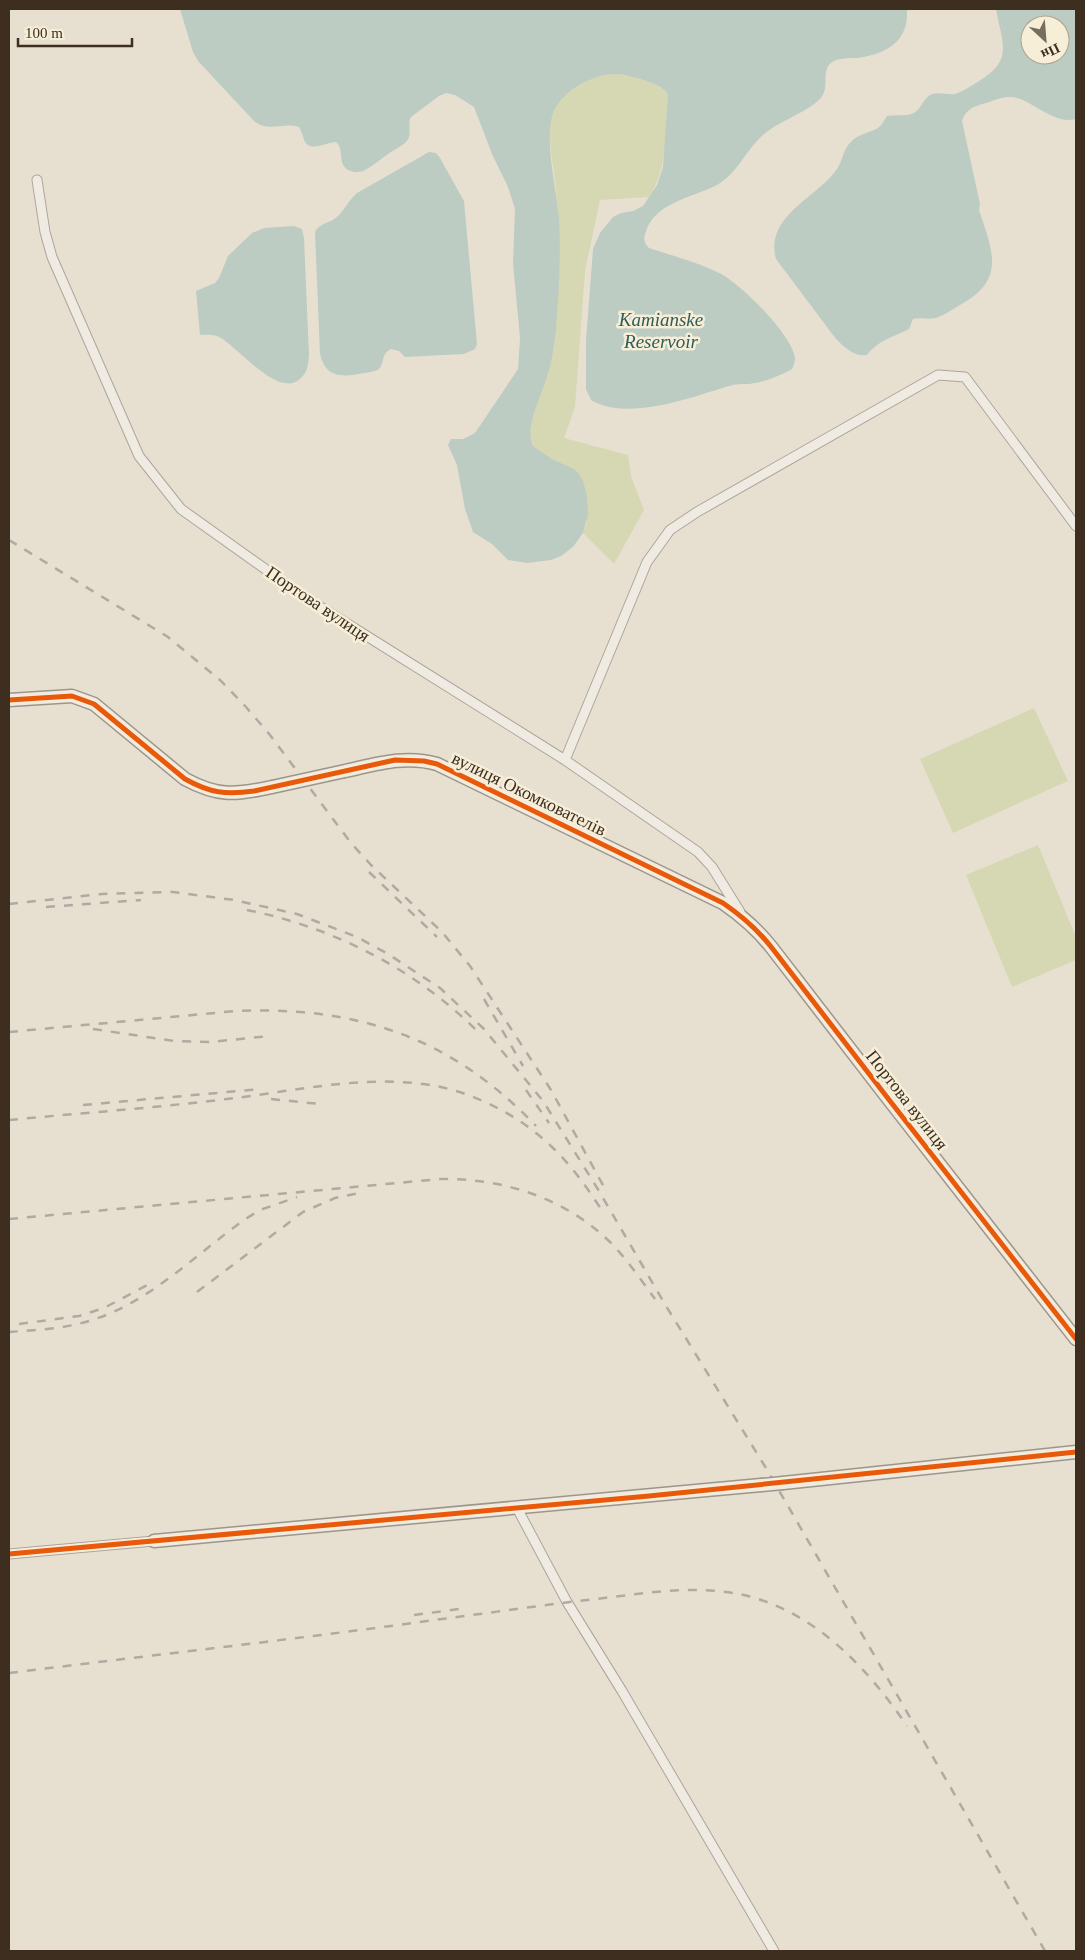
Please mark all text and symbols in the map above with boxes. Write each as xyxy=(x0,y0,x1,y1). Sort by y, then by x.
scale bar xyxy=(18,15,131,47)
north arrow xyxy=(1020,15,1070,65)
text: 100 m xyxy=(25,25,63,41)
text: Пн xyxy=(1039,40,1062,62)
water label: Kamianske Reservoir xyxy=(618,309,703,352)
street label: Портова вулиця xyxy=(262,562,374,646)
street label: вулиця Окомкователів xyxy=(449,748,609,840)
street label: Портова вулиця xyxy=(862,1046,952,1154)

